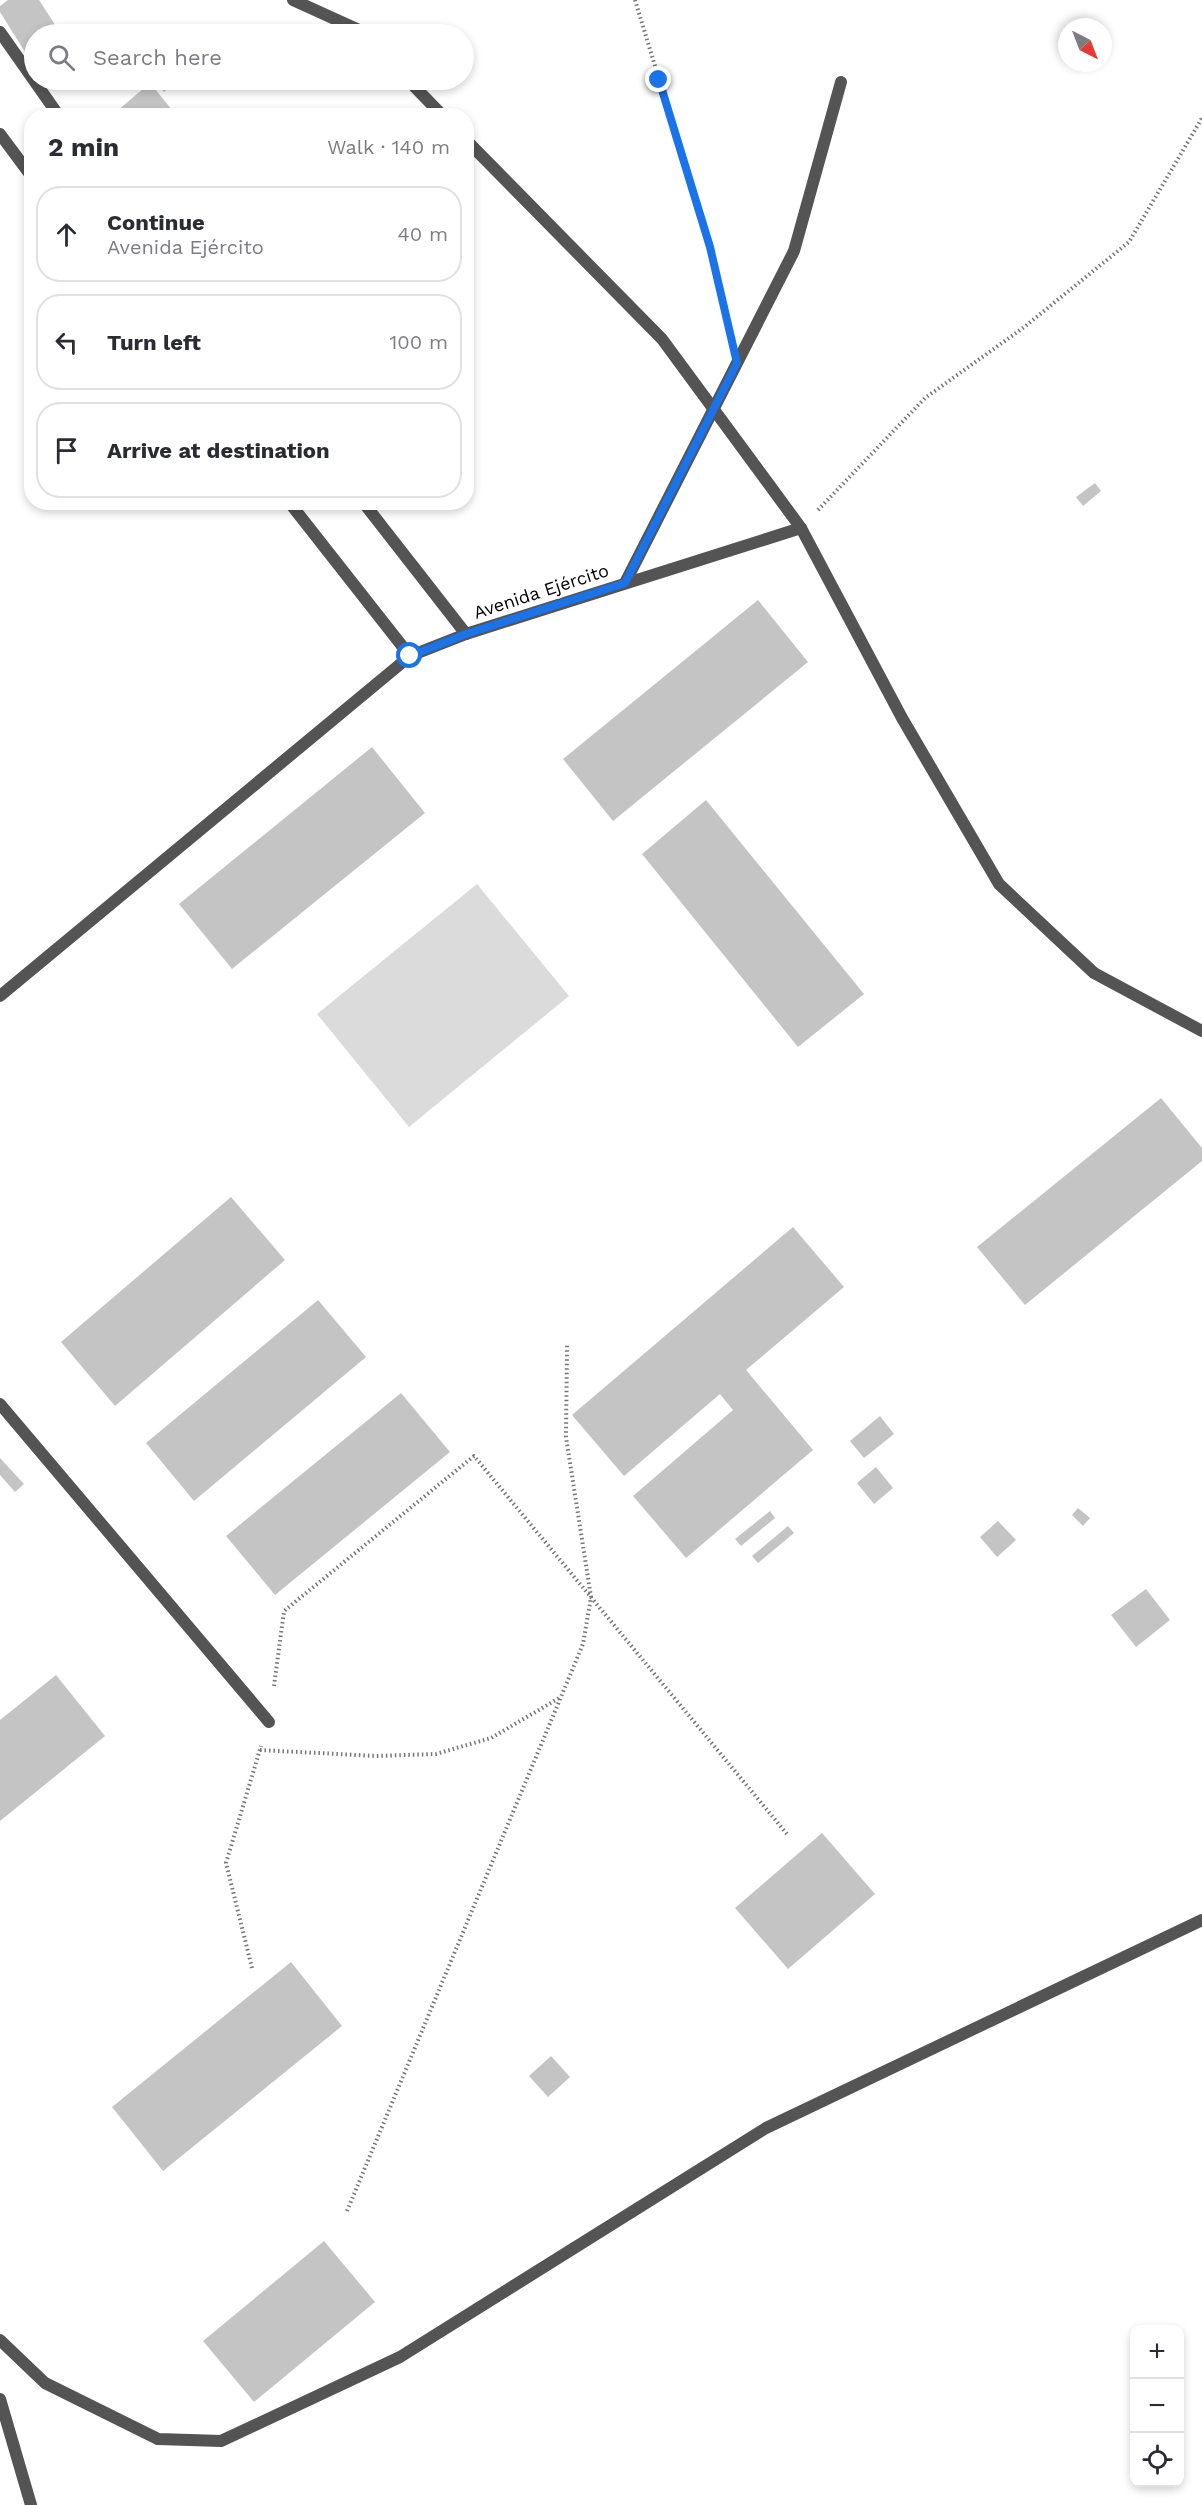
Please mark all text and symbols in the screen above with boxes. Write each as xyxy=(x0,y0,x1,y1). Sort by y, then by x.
north arrow xyxy=(1058,18,1112,72)
search box xyxy=(24,24,474,90)
icon: search xyxy=(45,41,78,74)
text: Search here xyxy=(93,45,222,70)
route end xyxy=(645,66,671,92)
text: 2 min xyxy=(48,132,119,162)
text: Walk · 140 m xyxy=(327,135,450,159)
text: Continue xyxy=(107,210,205,235)
icon: ahead xyxy=(50,218,83,251)
text: 40 m xyxy=(397,222,448,246)
text: Avenida Ejército xyxy=(107,235,264,259)
icon: left xyxy=(50,326,83,359)
text: Turn left xyxy=(107,330,201,355)
text: 100 m xyxy=(389,330,448,354)
icon: arrive xyxy=(50,434,83,467)
text: Arrive at destination xyxy=(107,438,330,463)
street label: Avenida Ejército xyxy=(471,559,611,623)
route start xyxy=(396,642,422,668)
map controls xyxy=(1130,2325,1184,2487)
button: + xyxy=(1130,2325,1184,2379)
button: − xyxy=(1130,2379,1184,2433)
button: locate xyxy=(1130,2433,1184,2487)

